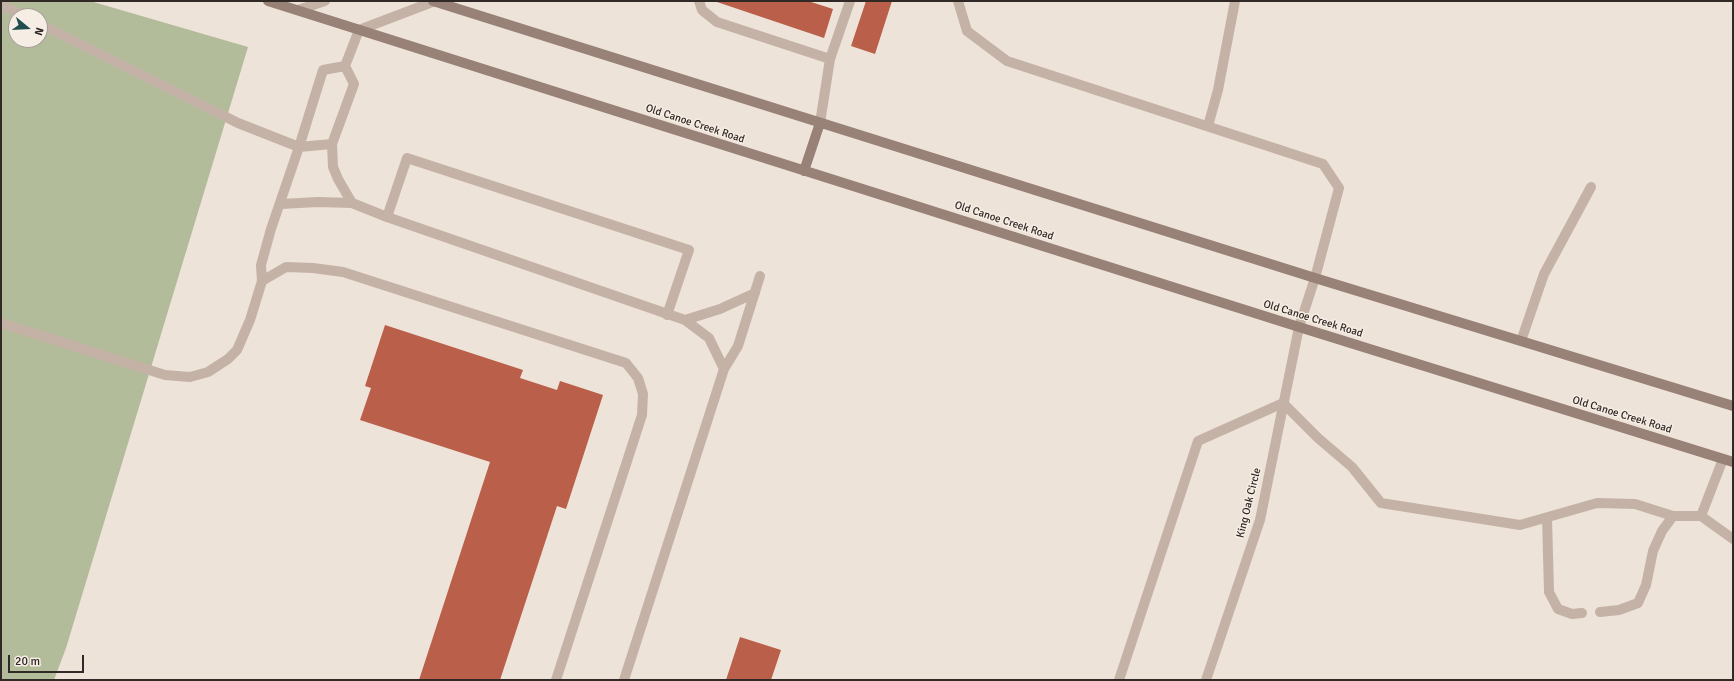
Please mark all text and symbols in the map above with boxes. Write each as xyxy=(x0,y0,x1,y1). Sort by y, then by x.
north arrow xyxy=(8,8,48,48)
text: N xyxy=(32,26,46,37)
street label: Old Canoe Creek Road xyxy=(644,102,746,146)
street label: Old Canoe Creek Road xyxy=(953,199,1055,243)
street label: Old Canoe Creek Road xyxy=(1262,298,1364,340)
street label: Old Canoe Creek Road xyxy=(1571,394,1673,436)
street label: King Oak Circle xyxy=(1234,467,1264,539)
scale bar xyxy=(10,647,86,673)
text: 20 m xyxy=(15,654,40,669)

